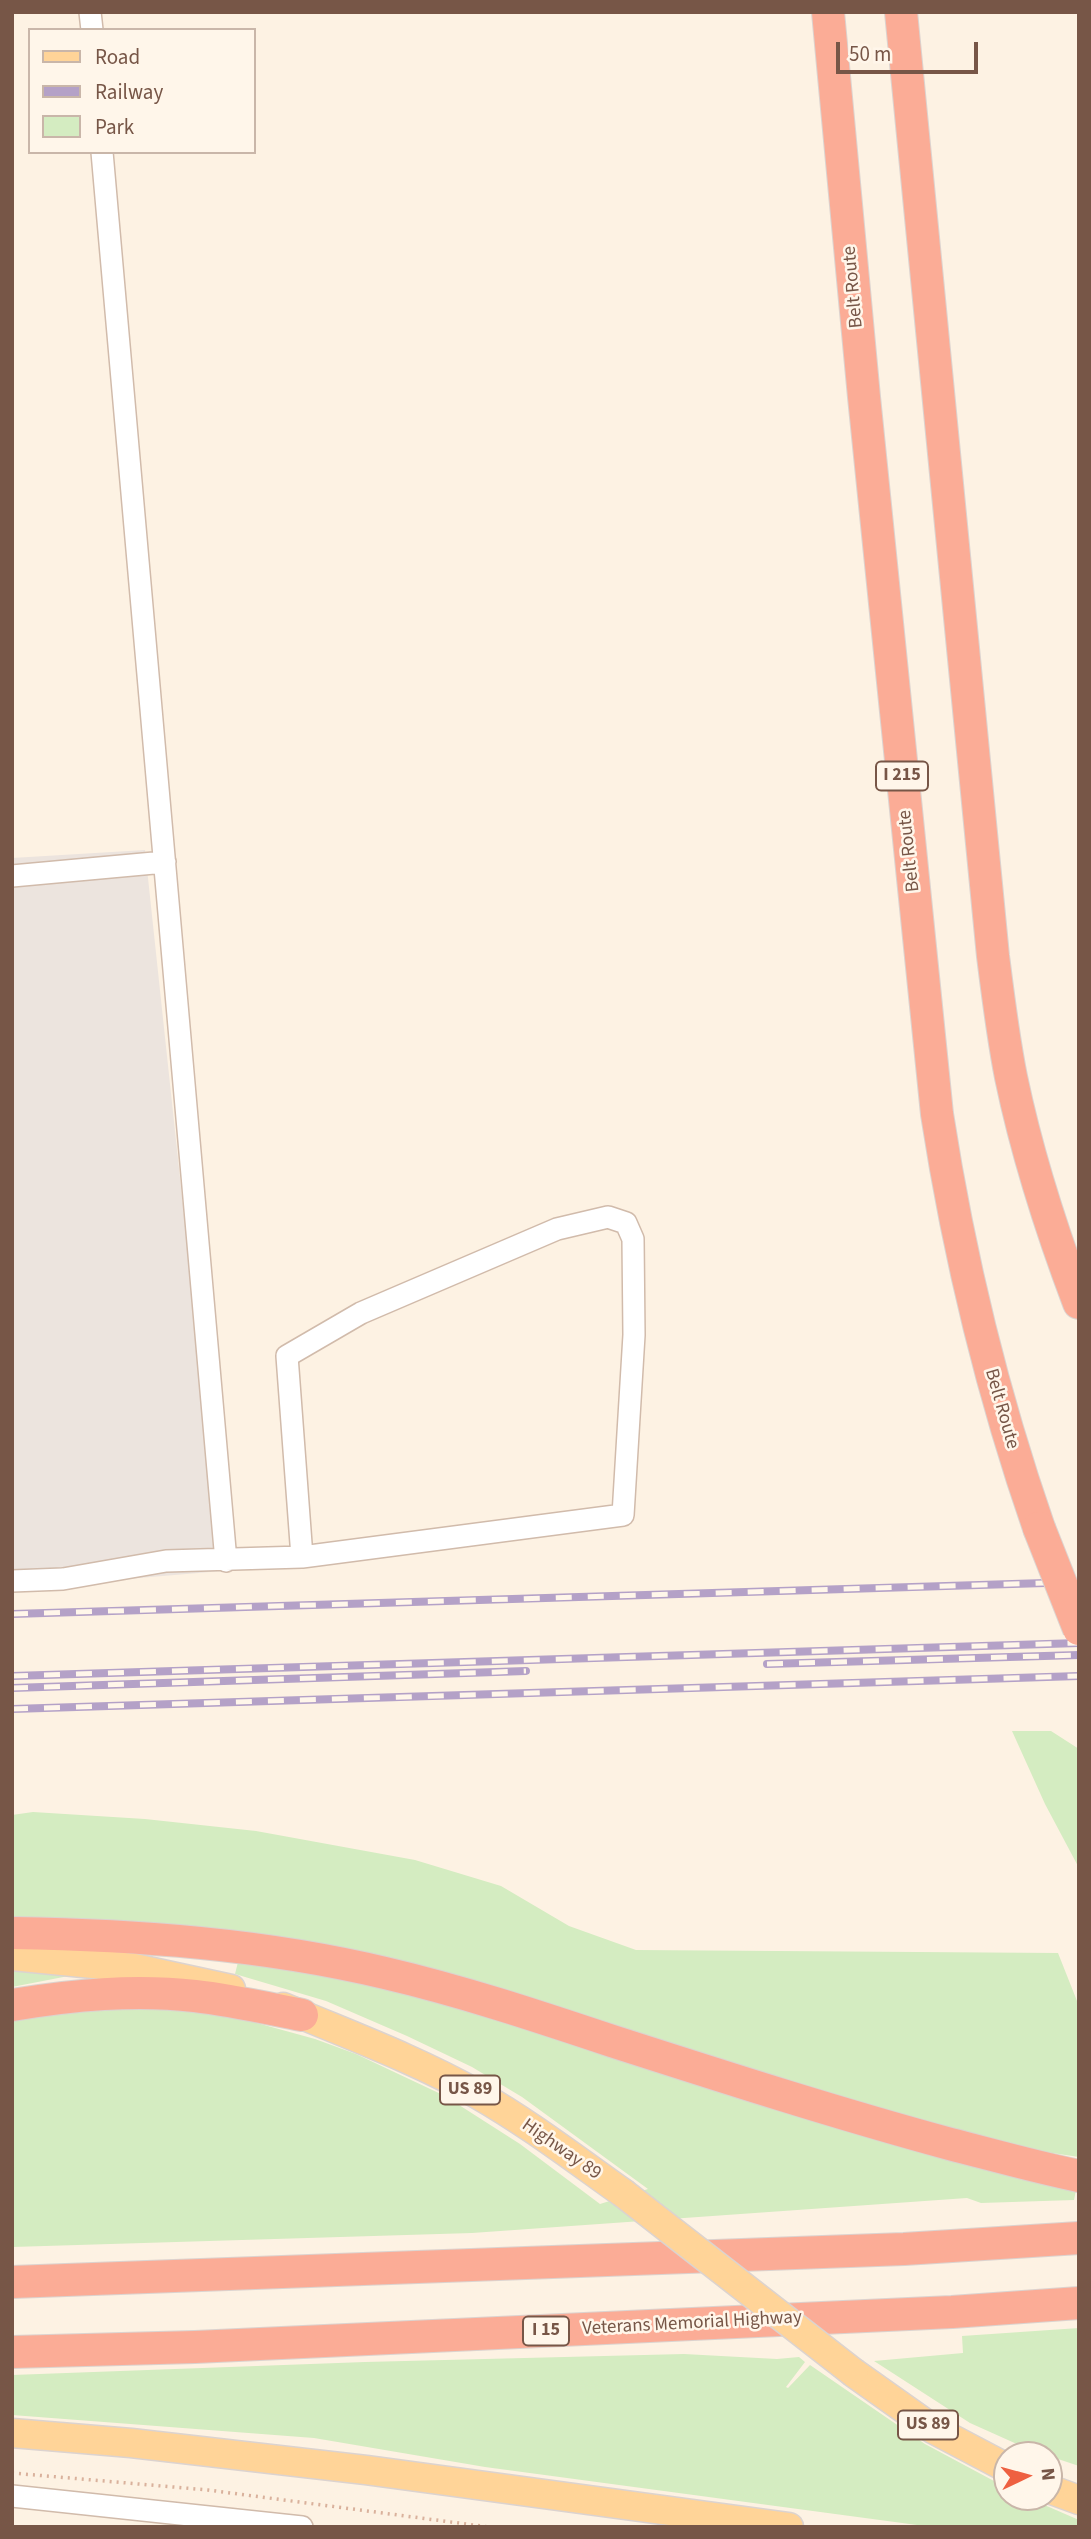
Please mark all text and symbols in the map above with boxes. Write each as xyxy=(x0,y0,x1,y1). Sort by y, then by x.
legend xyxy=(28,28,256,154)
scale bar xyxy=(839,28,981,72)
text: 50 m xyxy=(849,39,891,69)
text: Road xyxy=(95,42,140,72)
text: Railway xyxy=(95,77,163,107)
text: Park xyxy=(95,112,134,142)
street label: Belt Route xyxy=(839,245,869,329)
road number: I 215 xyxy=(876,762,928,790)
street label: Belt Route xyxy=(894,809,926,893)
street label: Belt Route xyxy=(979,1366,1023,1452)
road number: US 89 xyxy=(440,2076,500,2104)
street label: Highway 89 xyxy=(517,2114,605,2186)
street label: Veterans Memorial Highway xyxy=(582,2307,802,2341)
road number: I 15 xyxy=(523,2316,569,2346)
road number: US 89 xyxy=(898,2410,958,2440)
north arrow xyxy=(993,2441,1063,2511)
text: N xyxy=(1033,2467,1061,2482)

